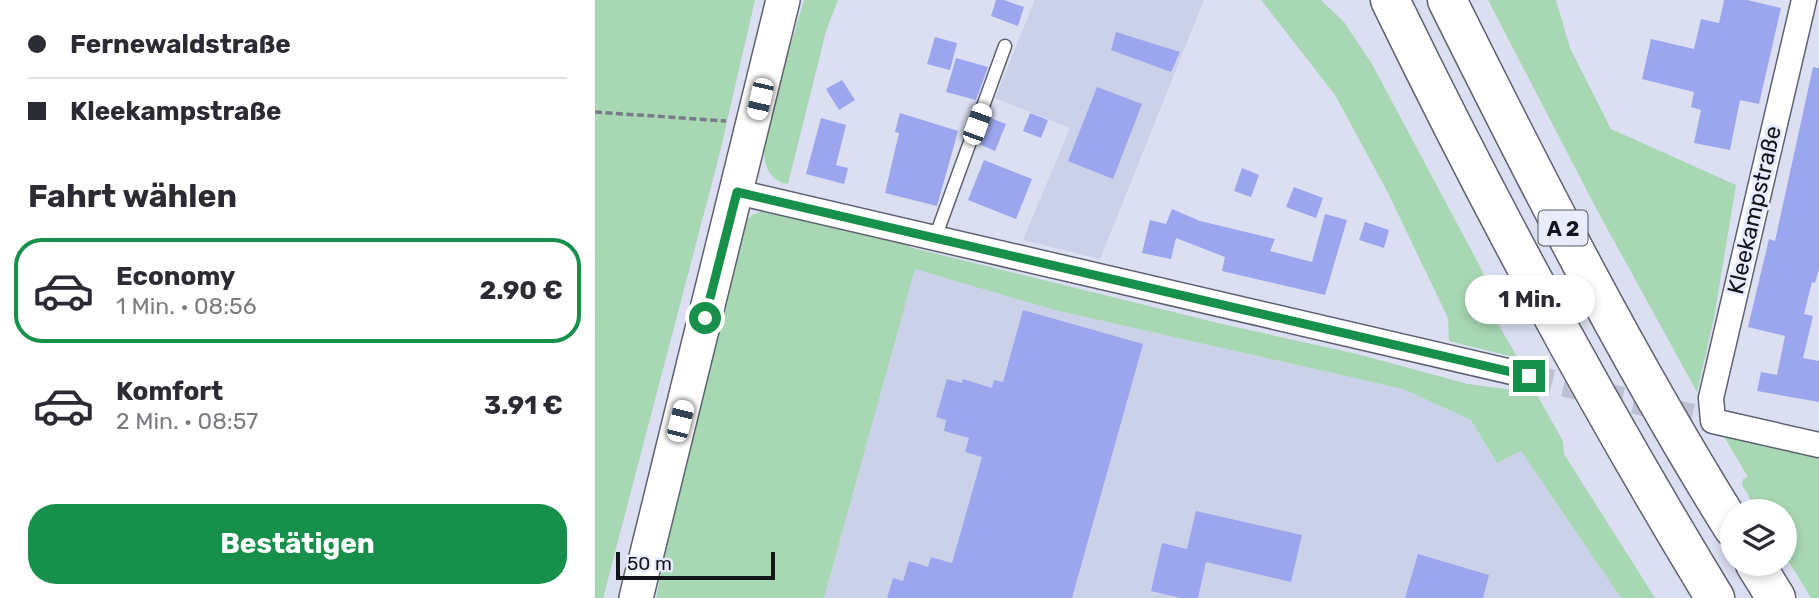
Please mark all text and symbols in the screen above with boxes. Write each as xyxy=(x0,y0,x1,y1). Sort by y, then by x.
text: Fernewaldstraße xyxy=(70,29,291,60)
car xyxy=(746,76,775,122)
text: Kleekampstraße xyxy=(70,96,282,127)
car xyxy=(960,101,995,147)
street label: Kleekampstraße xyxy=(1721,123,1787,297)
text: Fahrt wählen xyxy=(28,177,237,215)
road number: A 2 xyxy=(1539,210,1587,246)
icon: car xyxy=(32,259,95,322)
text: Economy xyxy=(116,261,235,292)
callout: 1 Min. xyxy=(1464,274,1594,324)
text: 2.90 € xyxy=(479,275,563,306)
text: 1 Min. xyxy=(1498,285,1562,313)
text: 1 Min. · 08:56 xyxy=(116,292,257,320)
route start xyxy=(689,302,721,334)
route end xyxy=(1513,360,1545,392)
icon: car xyxy=(32,374,95,437)
text: Komfort xyxy=(116,376,223,407)
text: 3.91 € xyxy=(484,390,563,421)
car xyxy=(665,398,696,444)
text: 2 Min. · 08:57 xyxy=(116,407,258,435)
map controls xyxy=(1720,499,1797,576)
button: layers xyxy=(1720,499,1797,576)
button: Bestätigen xyxy=(28,504,567,584)
scale bar xyxy=(616,549,775,581)
text: 50 m xyxy=(627,552,672,575)

